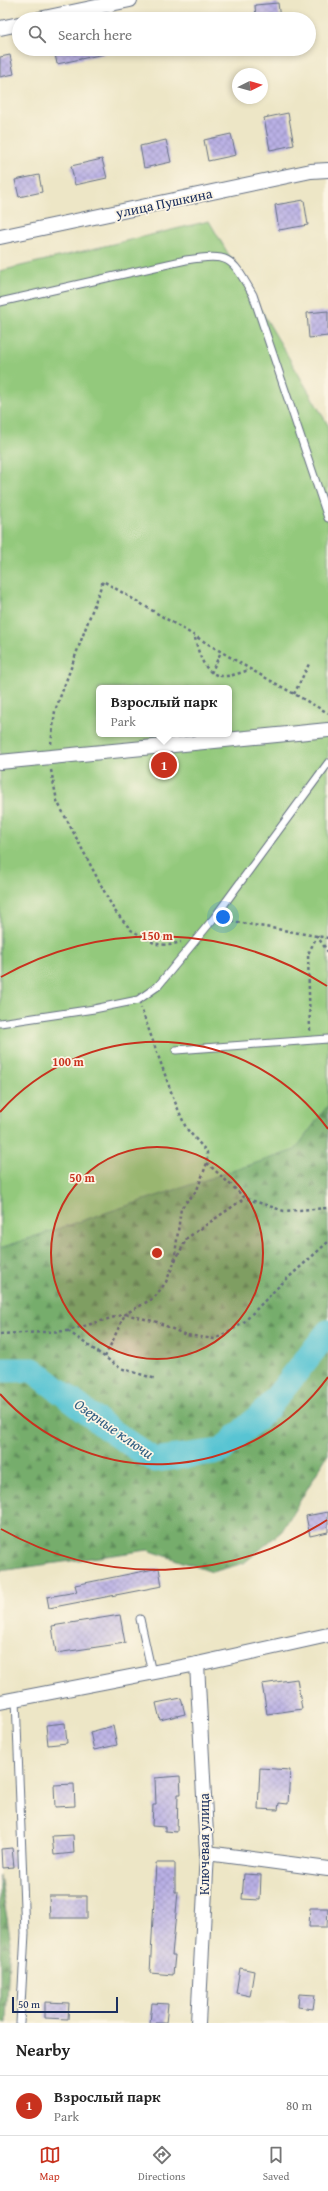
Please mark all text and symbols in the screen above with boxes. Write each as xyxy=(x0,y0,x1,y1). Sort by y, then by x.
search box xyxy=(12,12,316,56)
icon: search xyxy=(26,23,48,45)
text: Search here xyxy=(58,24,132,45)
north arrow xyxy=(232,68,268,104)
street label: улица Пушкина xyxy=(113,183,214,223)
popup xyxy=(96,685,232,737)
text: Взрослый парк xyxy=(111,691,217,712)
text: Park xyxy=(111,712,136,731)
pin: 1 xyxy=(151,750,177,780)
your location xyxy=(213,907,233,927)
text: 150 m xyxy=(141,927,174,944)
text: 100 m xyxy=(52,1053,85,1070)
text: 50 m xyxy=(69,1169,95,1186)
centre of rings xyxy=(150,1246,164,1260)
water label: Озерные ключи xyxy=(70,1393,159,1464)
street label: Ключевая улица xyxy=(194,1793,214,1895)
scale bar xyxy=(12,1995,118,2014)
text: 50 m xyxy=(18,1996,40,2012)
text: Nearby xyxy=(16,2037,70,2062)
text: Взрослый парк xyxy=(54,2086,161,2107)
text: 1 xyxy=(26,2096,32,2115)
text: 80 m xyxy=(286,2096,312,2115)
text: Park xyxy=(54,2107,79,2126)
tab: Map xyxy=(39,2144,61,2184)
tab: Directions xyxy=(138,2144,185,2184)
tab: Saved xyxy=(263,2144,289,2184)

